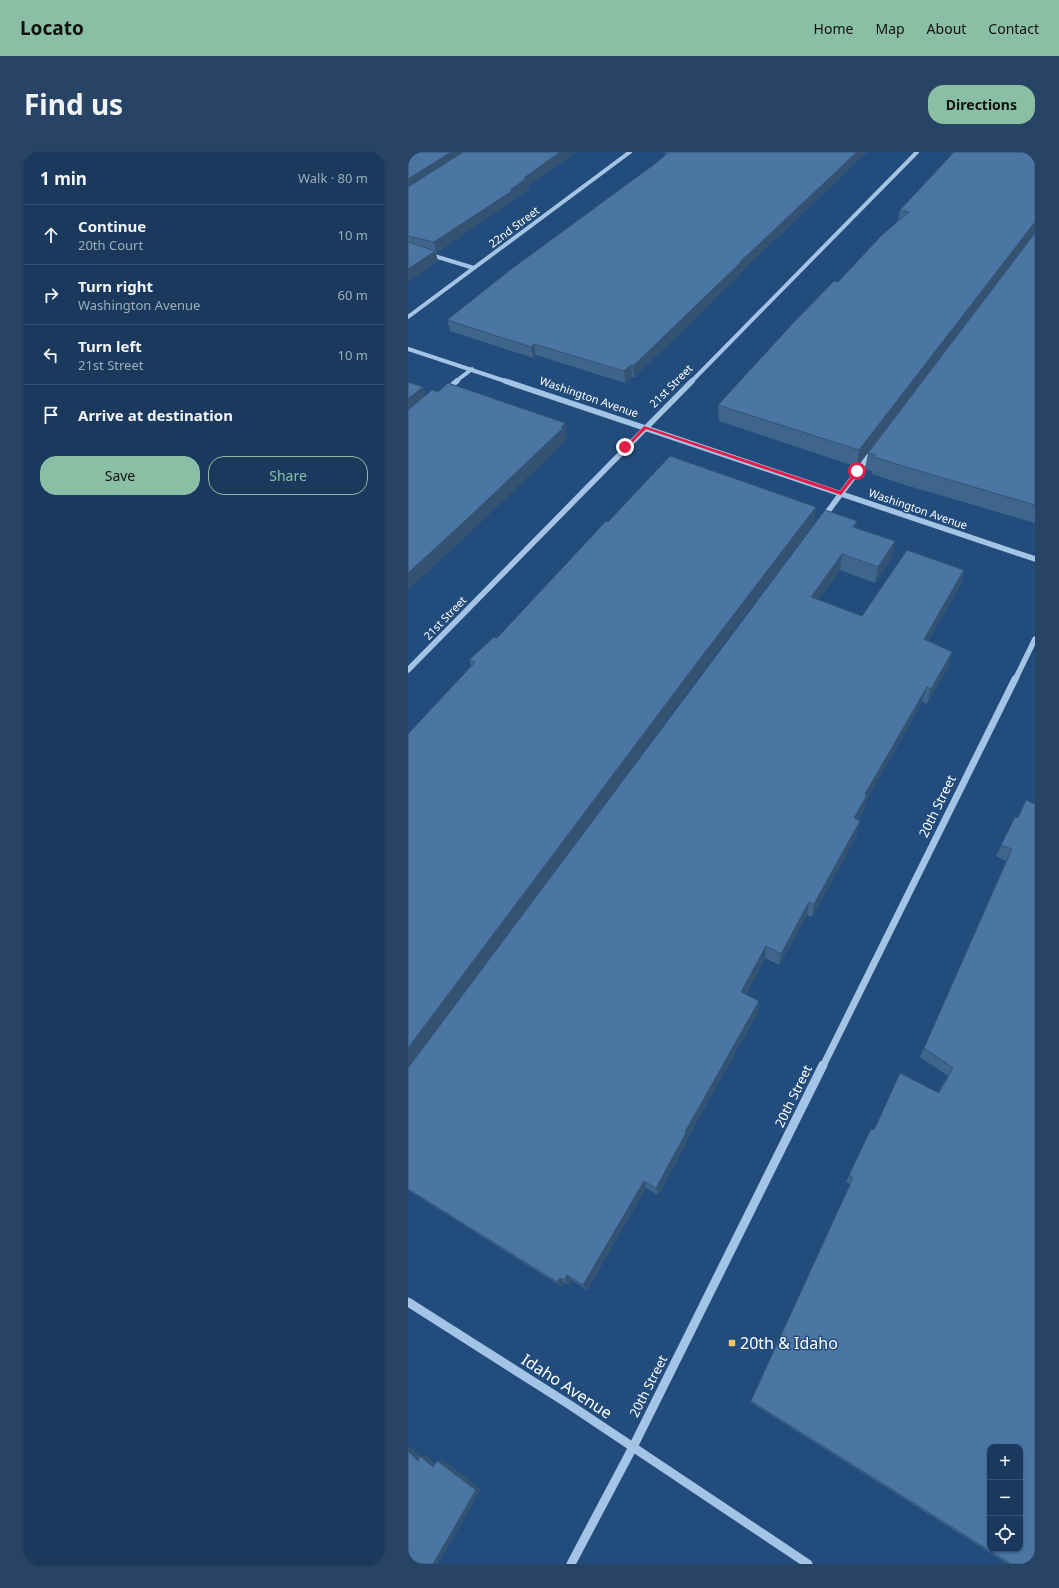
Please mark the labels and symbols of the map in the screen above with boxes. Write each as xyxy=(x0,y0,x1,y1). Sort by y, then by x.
street label: 22nd Street xyxy=(485,203,542,251)
street label: 21st Street xyxy=(646,361,696,411)
street label: Washington Avenue xyxy=(538,373,641,420)
route end xyxy=(616,438,634,456)
route start xyxy=(848,462,866,480)
street label: Washington Avenue xyxy=(867,485,970,532)
street label: 21st Street xyxy=(420,593,469,643)
street label: 20th Street xyxy=(914,772,960,840)
street label: 20th Street xyxy=(770,1062,816,1130)
place label: 20th & Idaho xyxy=(740,1332,838,1354)
marker: 20th & Idaho xyxy=(727,1338,737,1348)
street label: Idaho Avenue xyxy=(517,1348,617,1424)
street label: 20th Street xyxy=(625,1352,671,1420)

